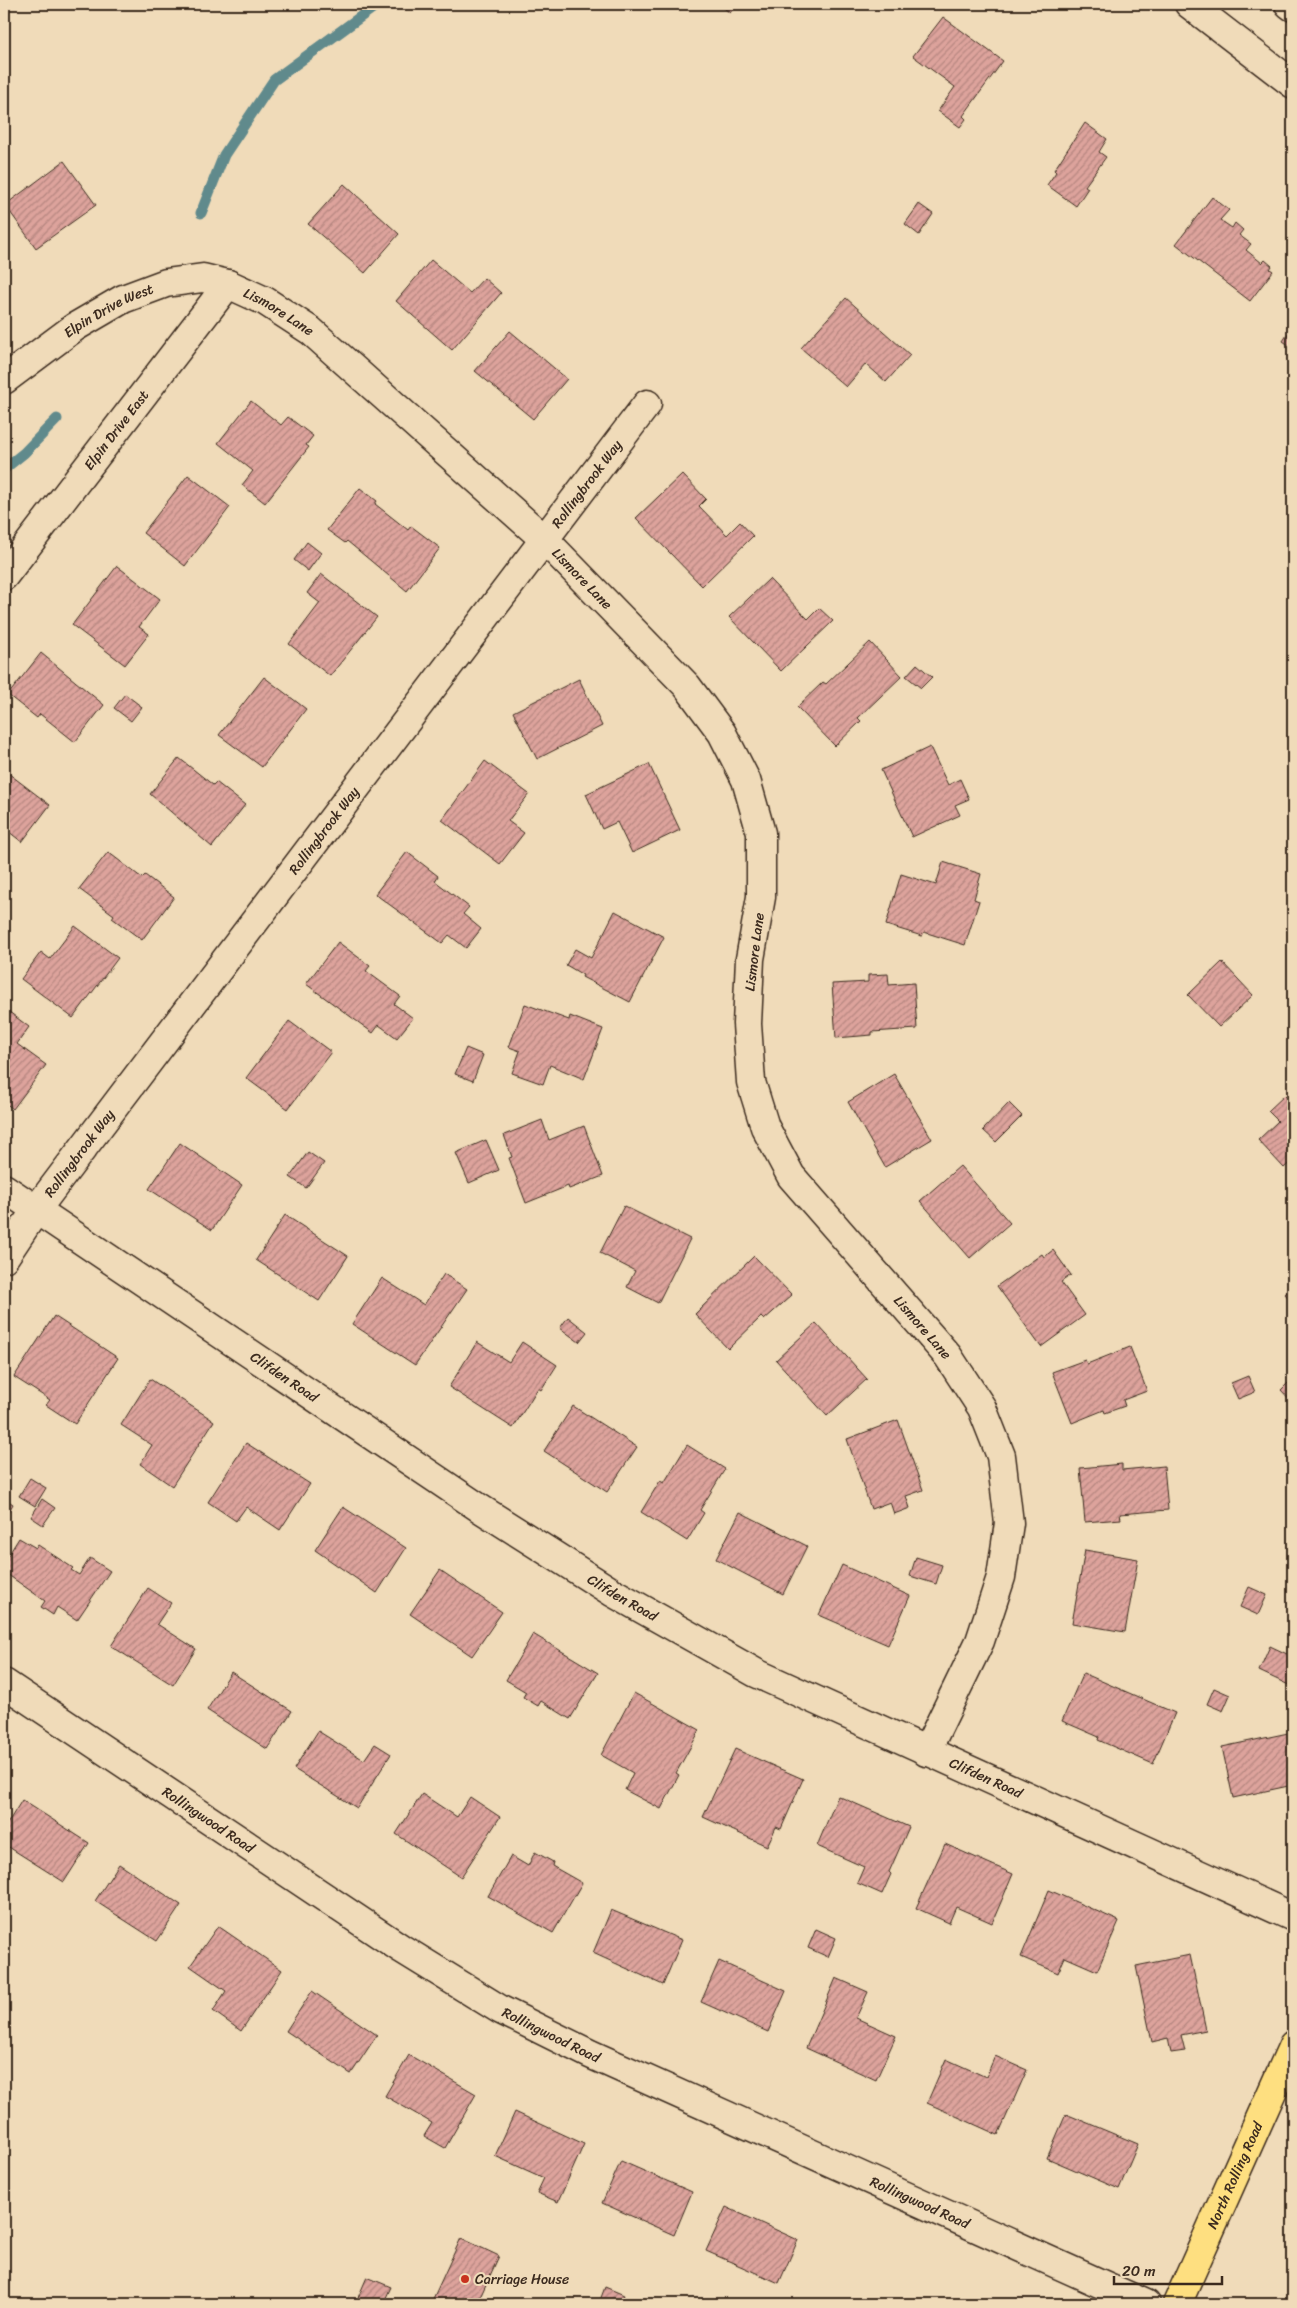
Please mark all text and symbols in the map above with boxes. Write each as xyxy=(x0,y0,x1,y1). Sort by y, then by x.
street label: Elpin Drive West xyxy=(58,277,157,345)
street label: Lismore Lane xyxy=(239,281,319,343)
street label: Elpin Drive East xyxy=(77,385,155,476)
street label: Rollingbrook Way xyxy=(545,434,629,534)
street label: Lismore Lane xyxy=(545,542,618,616)
street label: Rollingbrook Way xyxy=(282,780,366,880)
street label: Lismore Lane xyxy=(737,911,772,993)
street label: Rollingbrook Way xyxy=(38,1103,122,1203)
street label: Lismore Lane xyxy=(887,1290,958,1366)
street label: Clifden Road xyxy=(245,1345,325,1410)
street label: Clifden Road xyxy=(582,1567,664,1629)
street label: Clifden Road xyxy=(945,1750,1028,1806)
street label: Rollingwood Road xyxy=(157,1780,261,1861)
street label: Rollingwood Road xyxy=(497,2000,606,2071)
street label: North Rolling Road xyxy=(1200,2116,1271,2233)
street label: Rollingwood Road xyxy=(866,2169,975,2237)
scale bar xyxy=(1114,2253,1222,2285)
text: 20 m xyxy=(1122,2258,1156,2284)
place label: Carriage House xyxy=(475,2267,569,2292)
marker: Carriage House xyxy=(459,2273,471,2285)

